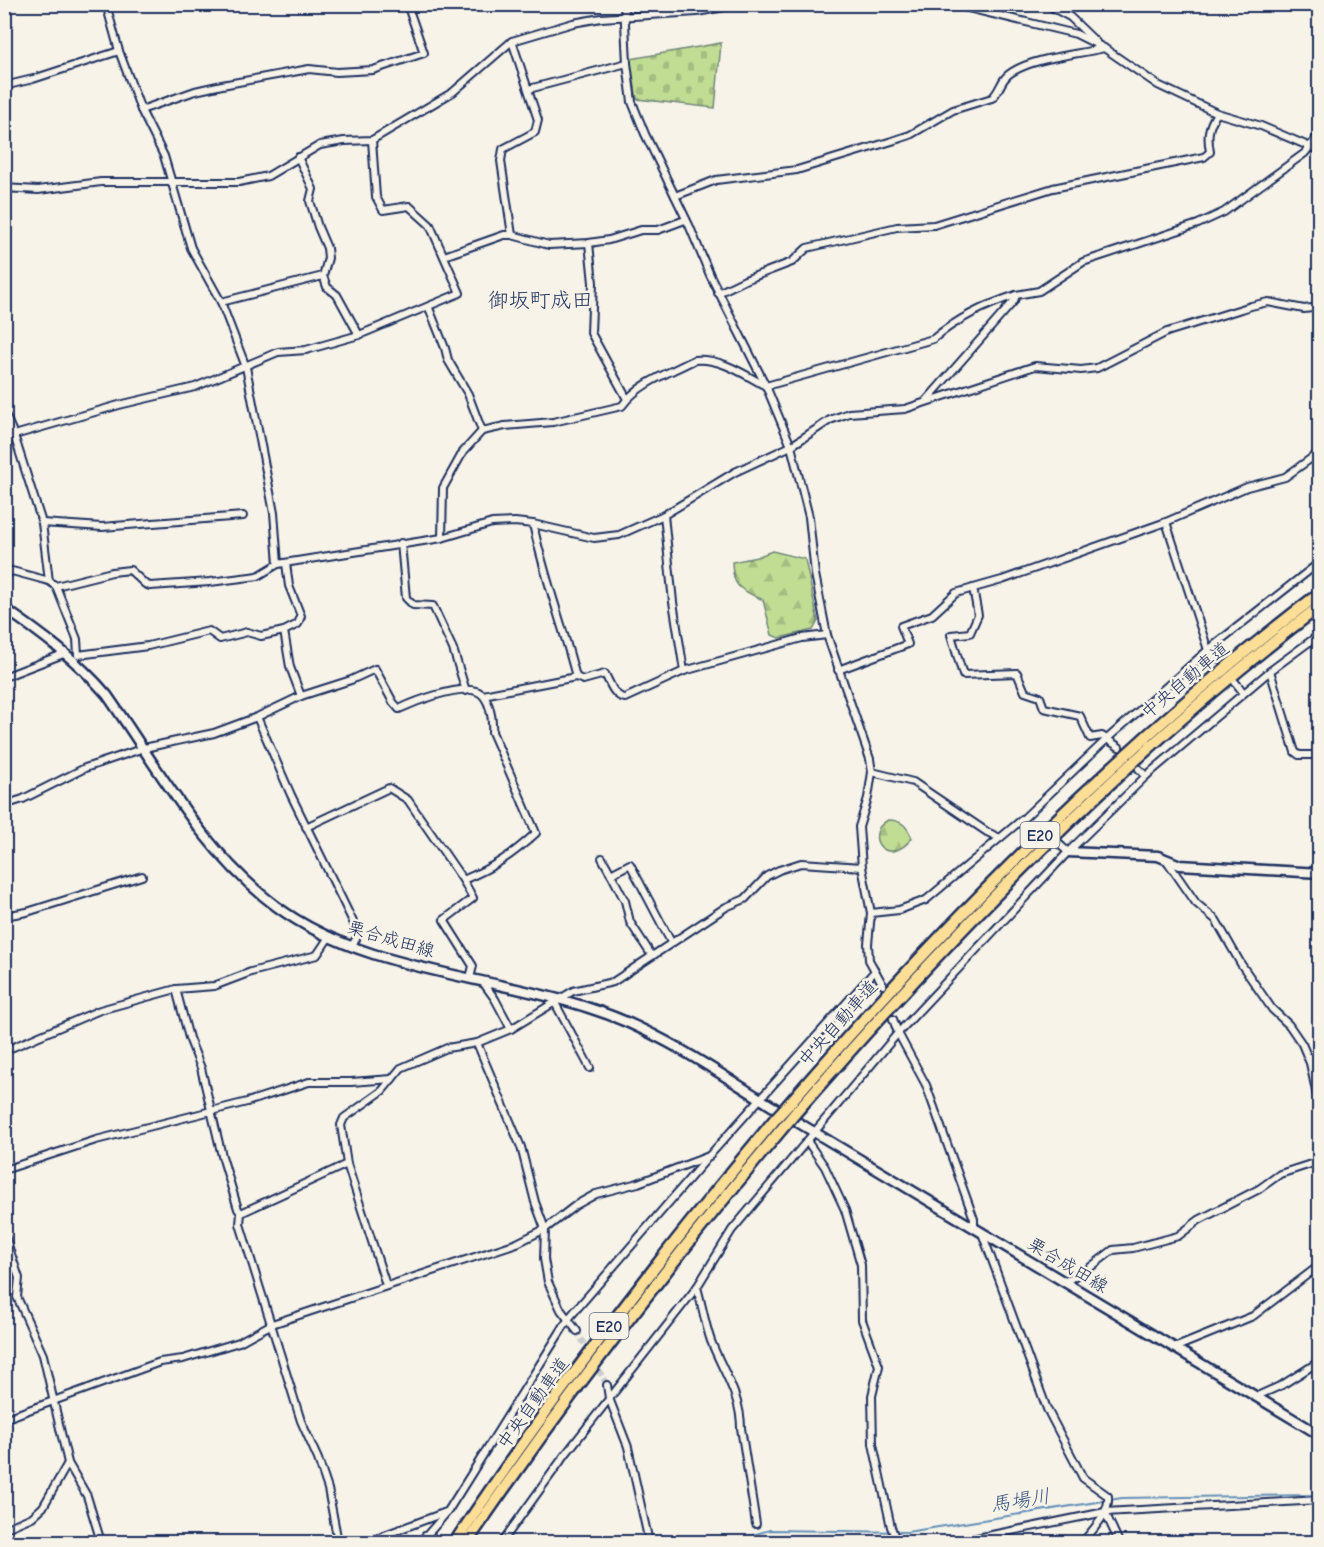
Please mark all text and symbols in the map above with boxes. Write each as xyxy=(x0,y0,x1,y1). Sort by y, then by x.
district label: 御坂町成田 xyxy=(488,288,593,312)
street label: 中央自動車道 xyxy=(1137,638,1233,723)
road number: E20 xyxy=(1020,822,1060,848)
street label: 栗合成田線 xyxy=(345,917,437,962)
street label: 中央自動車道 xyxy=(794,976,882,1070)
street label: 栗合成田線 xyxy=(1024,1233,1112,1298)
road number: E20 xyxy=(590,1313,628,1339)
street label: 中央自動車道 xyxy=(493,1353,574,1453)
water label: 馬場川 xyxy=(989,1484,1052,1517)

